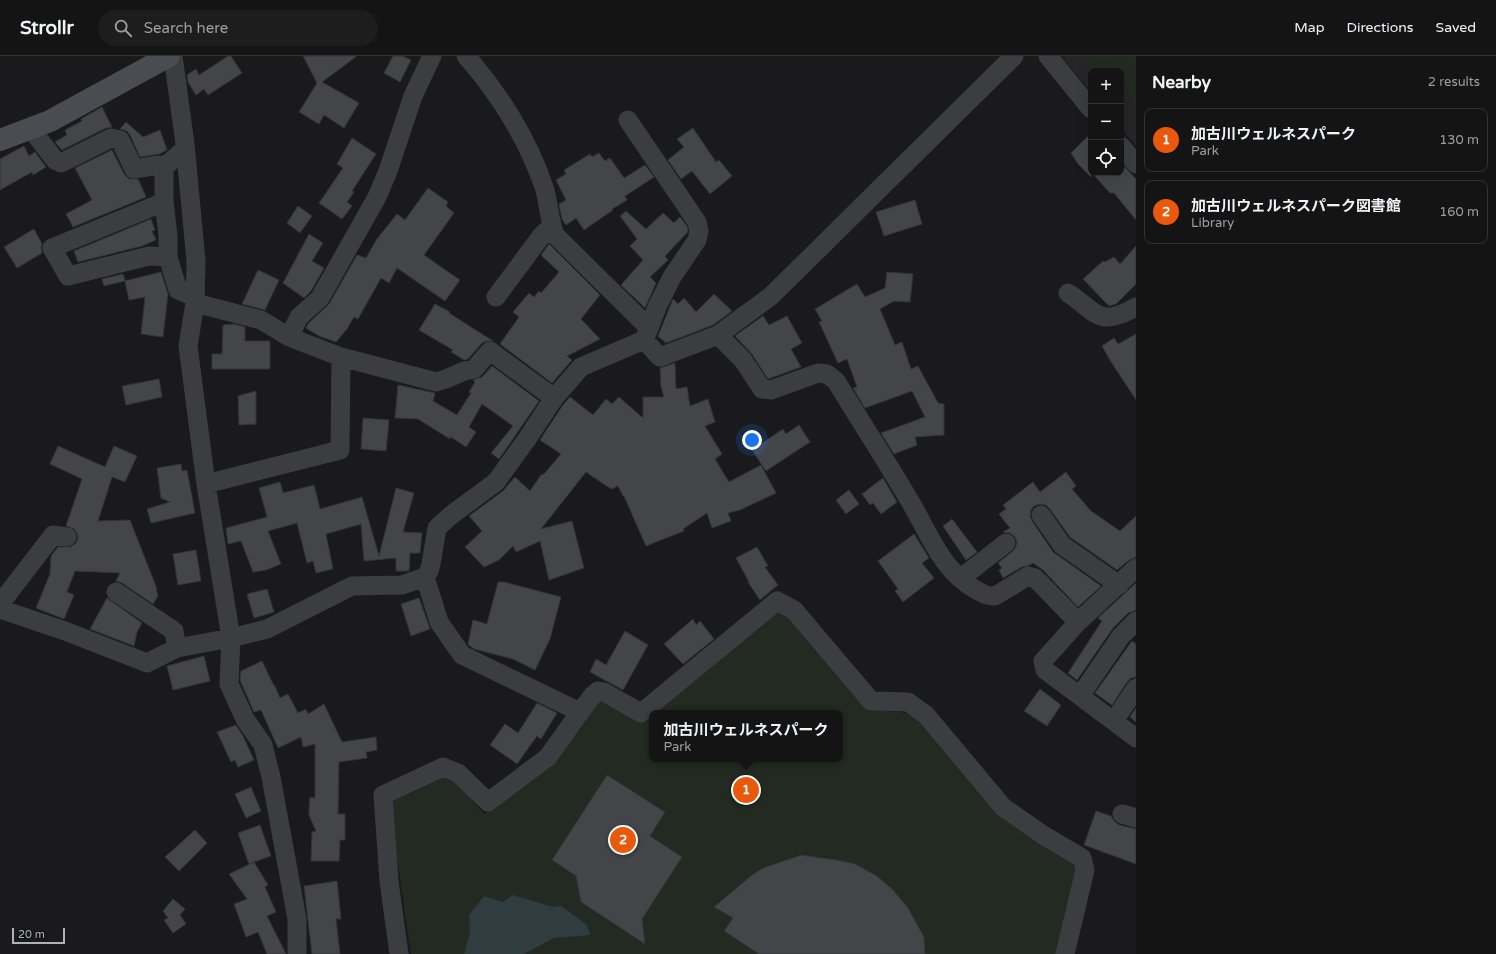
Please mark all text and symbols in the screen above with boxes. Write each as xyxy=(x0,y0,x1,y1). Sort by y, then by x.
search box xyxy=(98,10,378,46)
text: Strollr xyxy=(20,17,74,39)
icon: search xyxy=(112,17,134,39)
text: Search here xyxy=(144,19,228,37)
text: Map xyxy=(1294,19,1325,36)
text: Directions xyxy=(1347,19,1414,36)
text: Saved xyxy=(1436,19,1476,36)
map controls xyxy=(1088,68,1124,176)
button: + xyxy=(1088,68,1124,104)
text: Nearby xyxy=(1152,72,1211,93)
text: 2 results xyxy=(1428,74,1480,90)
button: − xyxy=(1088,104,1124,140)
text: 加古川ウェルネスパーク xyxy=(1191,125,1356,143)
text: 1 xyxy=(1162,132,1170,148)
text: 130 m xyxy=(1439,132,1479,148)
button: locate xyxy=(1088,140,1124,176)
text: Park xyxy=(1191,143,1219,159)
text: 加古川ウェルネスパーク図書館 xyxy=(1191,197,1401,215)
text: 2 xyxy=(1162,204,1170,220)
text: 160 m xyxy=(1439,204,1479,220)
text: Library xyxy=(1191,215,1234,231)
your location xyxy=(742,430,762,450)
popup xyxy=(649,710,843,762)
text: 加古川ウェルネスパーク xyxy=(663,721,829,739)
text: Park xyxy=(663,739,691,755)
pin: 1 xyxy=(733,775,759,805)
pin: 2 xyxy=(610,825,636,855)
scale bar xyxy=(12,926,65,945)
text: 20 m xyxy=(18,928,45,941)

